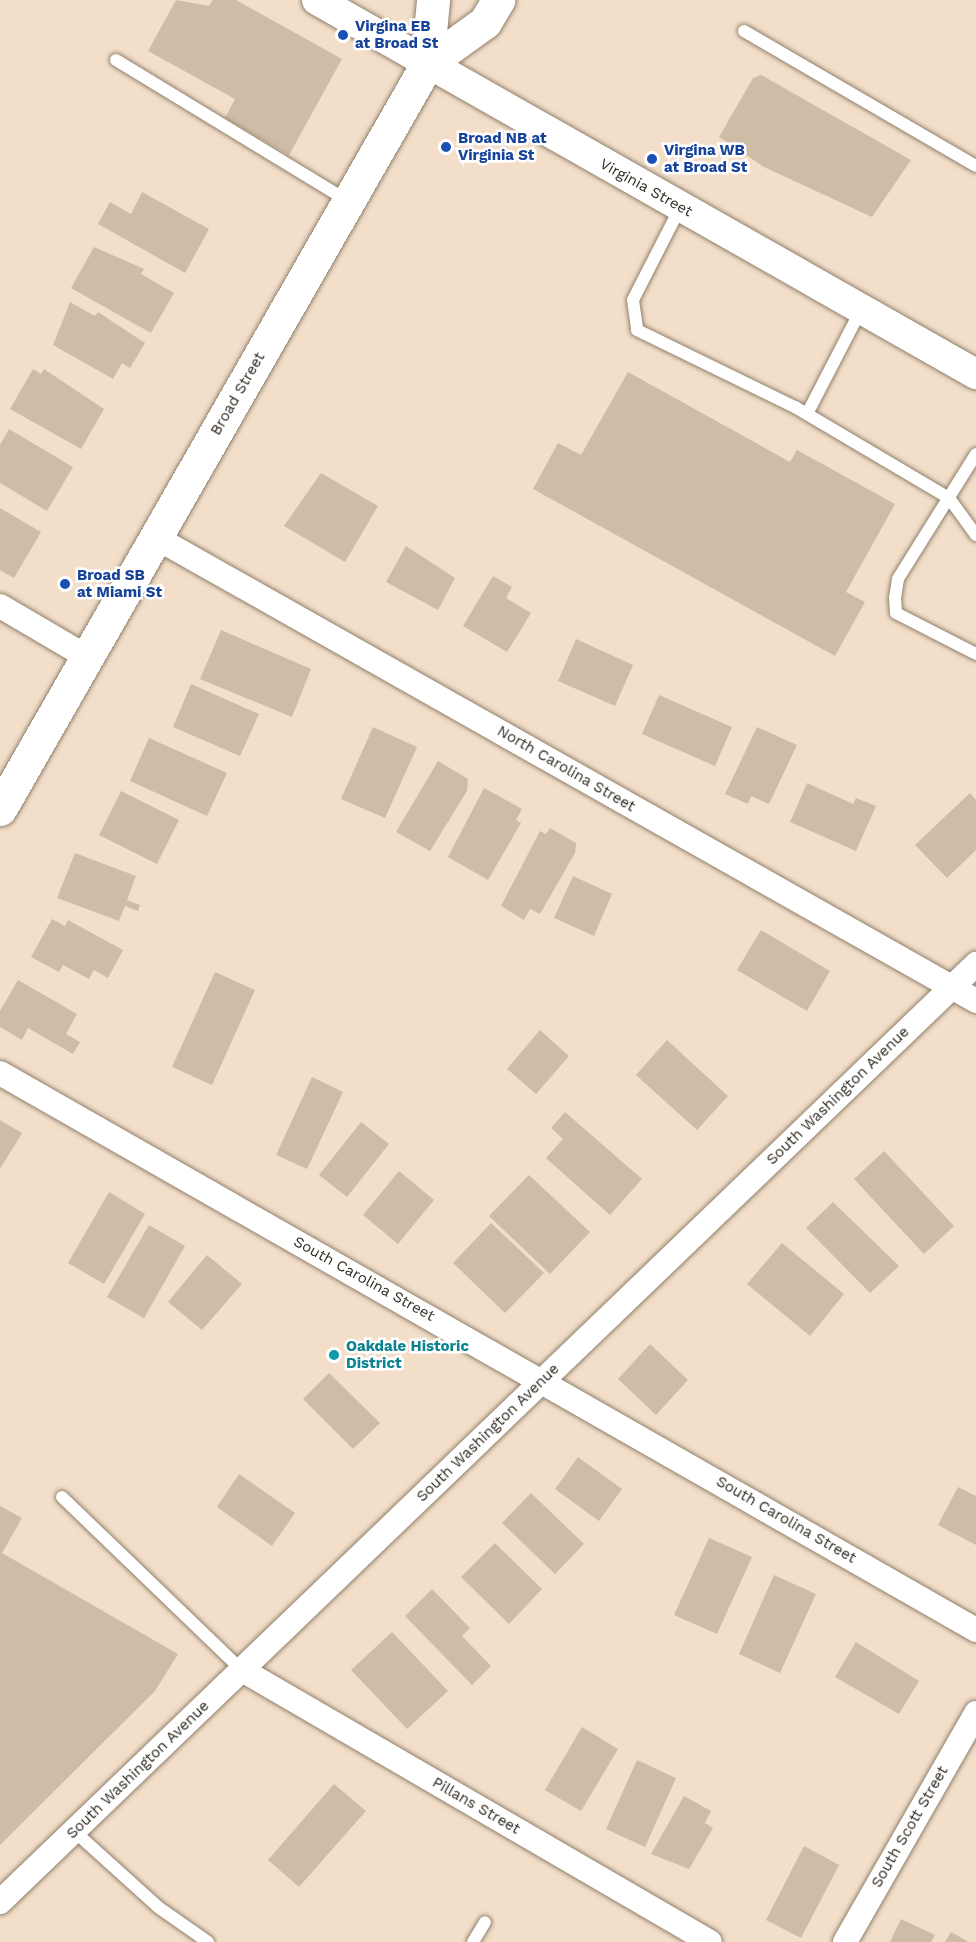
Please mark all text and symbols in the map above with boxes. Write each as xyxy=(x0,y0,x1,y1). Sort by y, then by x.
place label: Virgina EB at Broad St xyxy=(355,17,438,52)
marker: Virgina EB at Broad St xyxy=(336,28,350,42)
place label: Broad NB at Virginia St xyxy=(458,129,546,164)
marker: Broad NB at Virginia St xyxy=(439,140,453,154)
place label: Virgina WB at Broad St xyxy=(664,141,747,176)
marker: Virgina WB at Broad St xyxy=(645,152,659,166)
street label: Virginia Street xyxy=(596,155,696,221)
street label: Broad Street xyxy=(207,349,269,439)
place label: Broad SB at Miami St xyxy=(77,566,162,601)
marker: Broad SB at Miami St xyxy=(58,577,72,591)
street label: North Carolina Street xyxy=(494,722,638,816)
street label: South Washington Avenue xyxy=(763,1023,913,1169)
street label: South Carolina Street xyxy=(290,1233,438,1325)
place label: Oakdale Historic District xyxy=(346,1337,469,1372)
marker: Oakdale Historic District xyxy=(327,1348,341,1362)
street label: South Washington Avenue xyxy=(413,1360,563,1506)
street label: South Carolina Street xyxy=(713,1472,859,1568)
street label: South Washington Avenue xyxy=(63,1697,213,1843)
street label: South Scott Street xyxy=(868,1763,952,1891)
street label: Pillans Street xyxy=(429,1774,523,1838)

